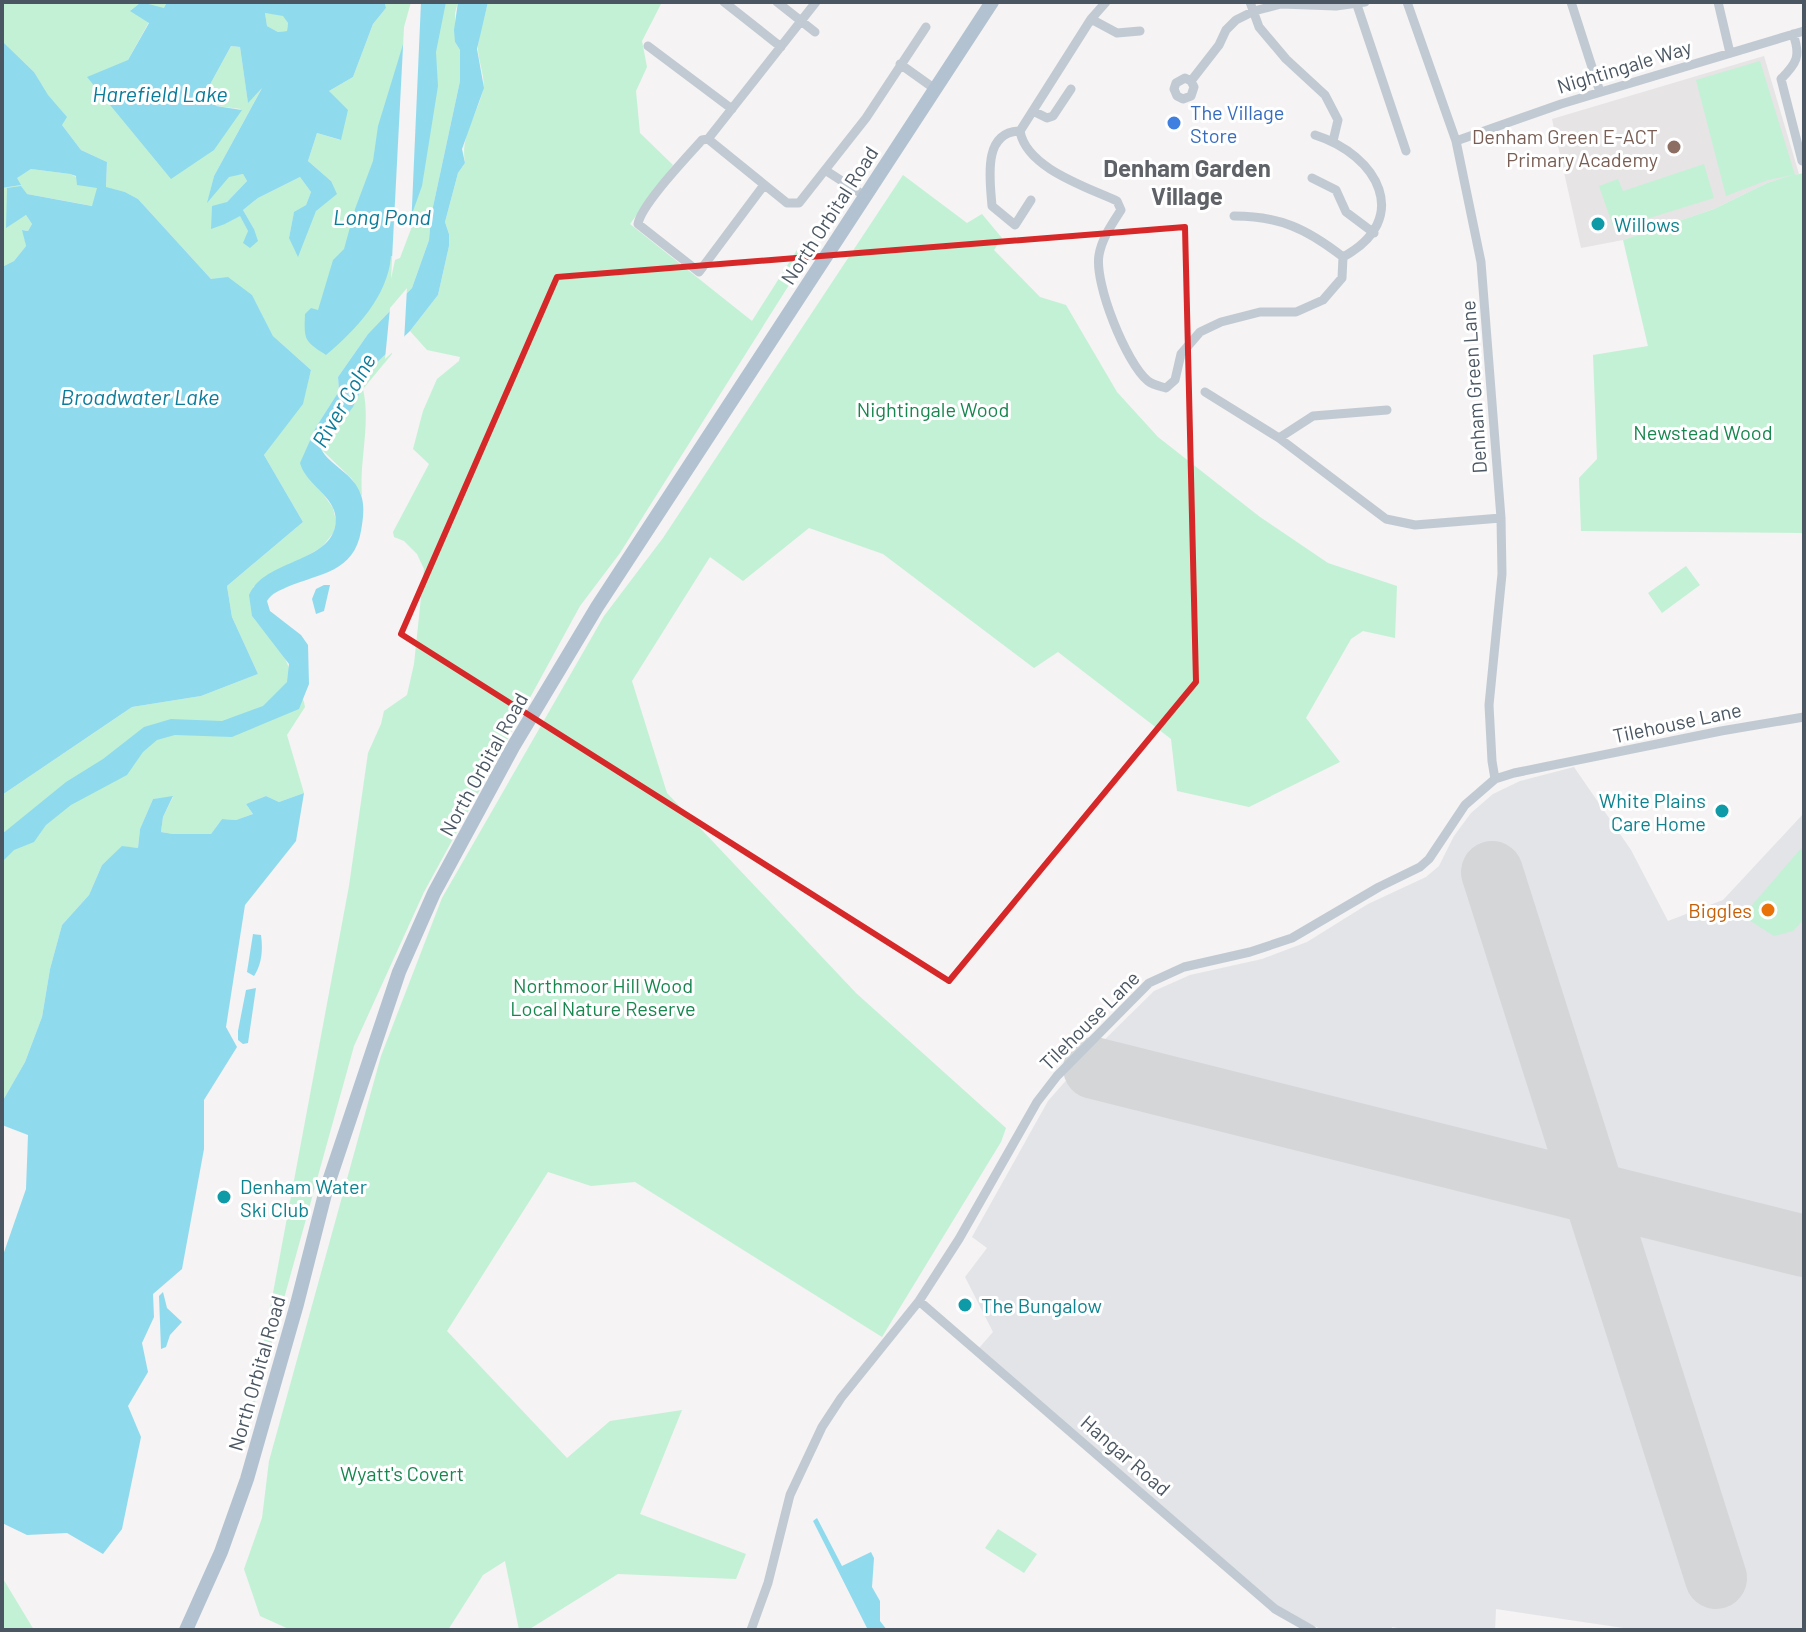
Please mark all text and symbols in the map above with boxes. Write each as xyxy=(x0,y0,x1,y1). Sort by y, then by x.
street label: Nightingale Way xyxy=(1554,34,1694,98)
water label: Harefield Lake xyxy=(92,80,228,106)
place label: The Village Store xyxy=(1190,100,1284,147)
marker: The Village Store xyxy=(1165,114,1183,132)
place label: Denham Green E-ACT Primary Academy xyxy=(1472,124,1658,171)
marker: Denham Green E-ACT Primary Academy xyxy=(1665,138,1683,156)
street label: North Orbital Road xyxy=(775,141,883,289)
district label: Denham Garden Village xyxy=(1103,153,1271,210)
water label: Long Pond xyxy=(333,203,431,229)
place label: Willows xyxy=(1614,212,1680,236)
marker: Willows xyxy=(1589,215,1607,233)
street label: Denham Green Lane xyxy=(1455,299,1491,475)
water label: River Colne xyxy=(306,349,380,451)
water label: Broadwater Lake xyxy=(61,383,219,409)
park label: Nightingale Wood xyxy=(857,397,1009,421)
park label: Newstead Wood xyxy=(1633,420,1773,444)
street label: North Orbital Road xyxy=(434,688,532,840)
street label: Tilehouse Lane xyxy=(1610,697,1744,747)
place label: White Plains Care Home xyxy=(1599,788,1706,835)
marker: White Plains Care Home xyxy=(1713,802,1731,820)
place label: Biggles xyxy=(1688,898,1752,922)
marker: Biggles xyxy=(1759,901,1777,919)
street label: Tilehouse Lane xyxy=(1034,965,1144,1075)
park label: Northmoor Hill Wood Local Nature Reserve xyxy=(510,973,696,1020)
place label: Denham Water Ski Club xyxy=(240,1174,367,1221)
marker: Denham Water Ski Club xyxy=(215,1188,233,1206)
street label: North Orbital Road xyxy=(222,1293,290,1453)
place label: The Bungalow xyxy=(981,1293,1102,1317)
marker: The Bungalow xyxy=(956,1296,974,1314)
street label: Hangar Road xyxy=(1076,1410,1176,1500)
park label: Wyatt's Covert xyxy=(340,1461,464,1485)

